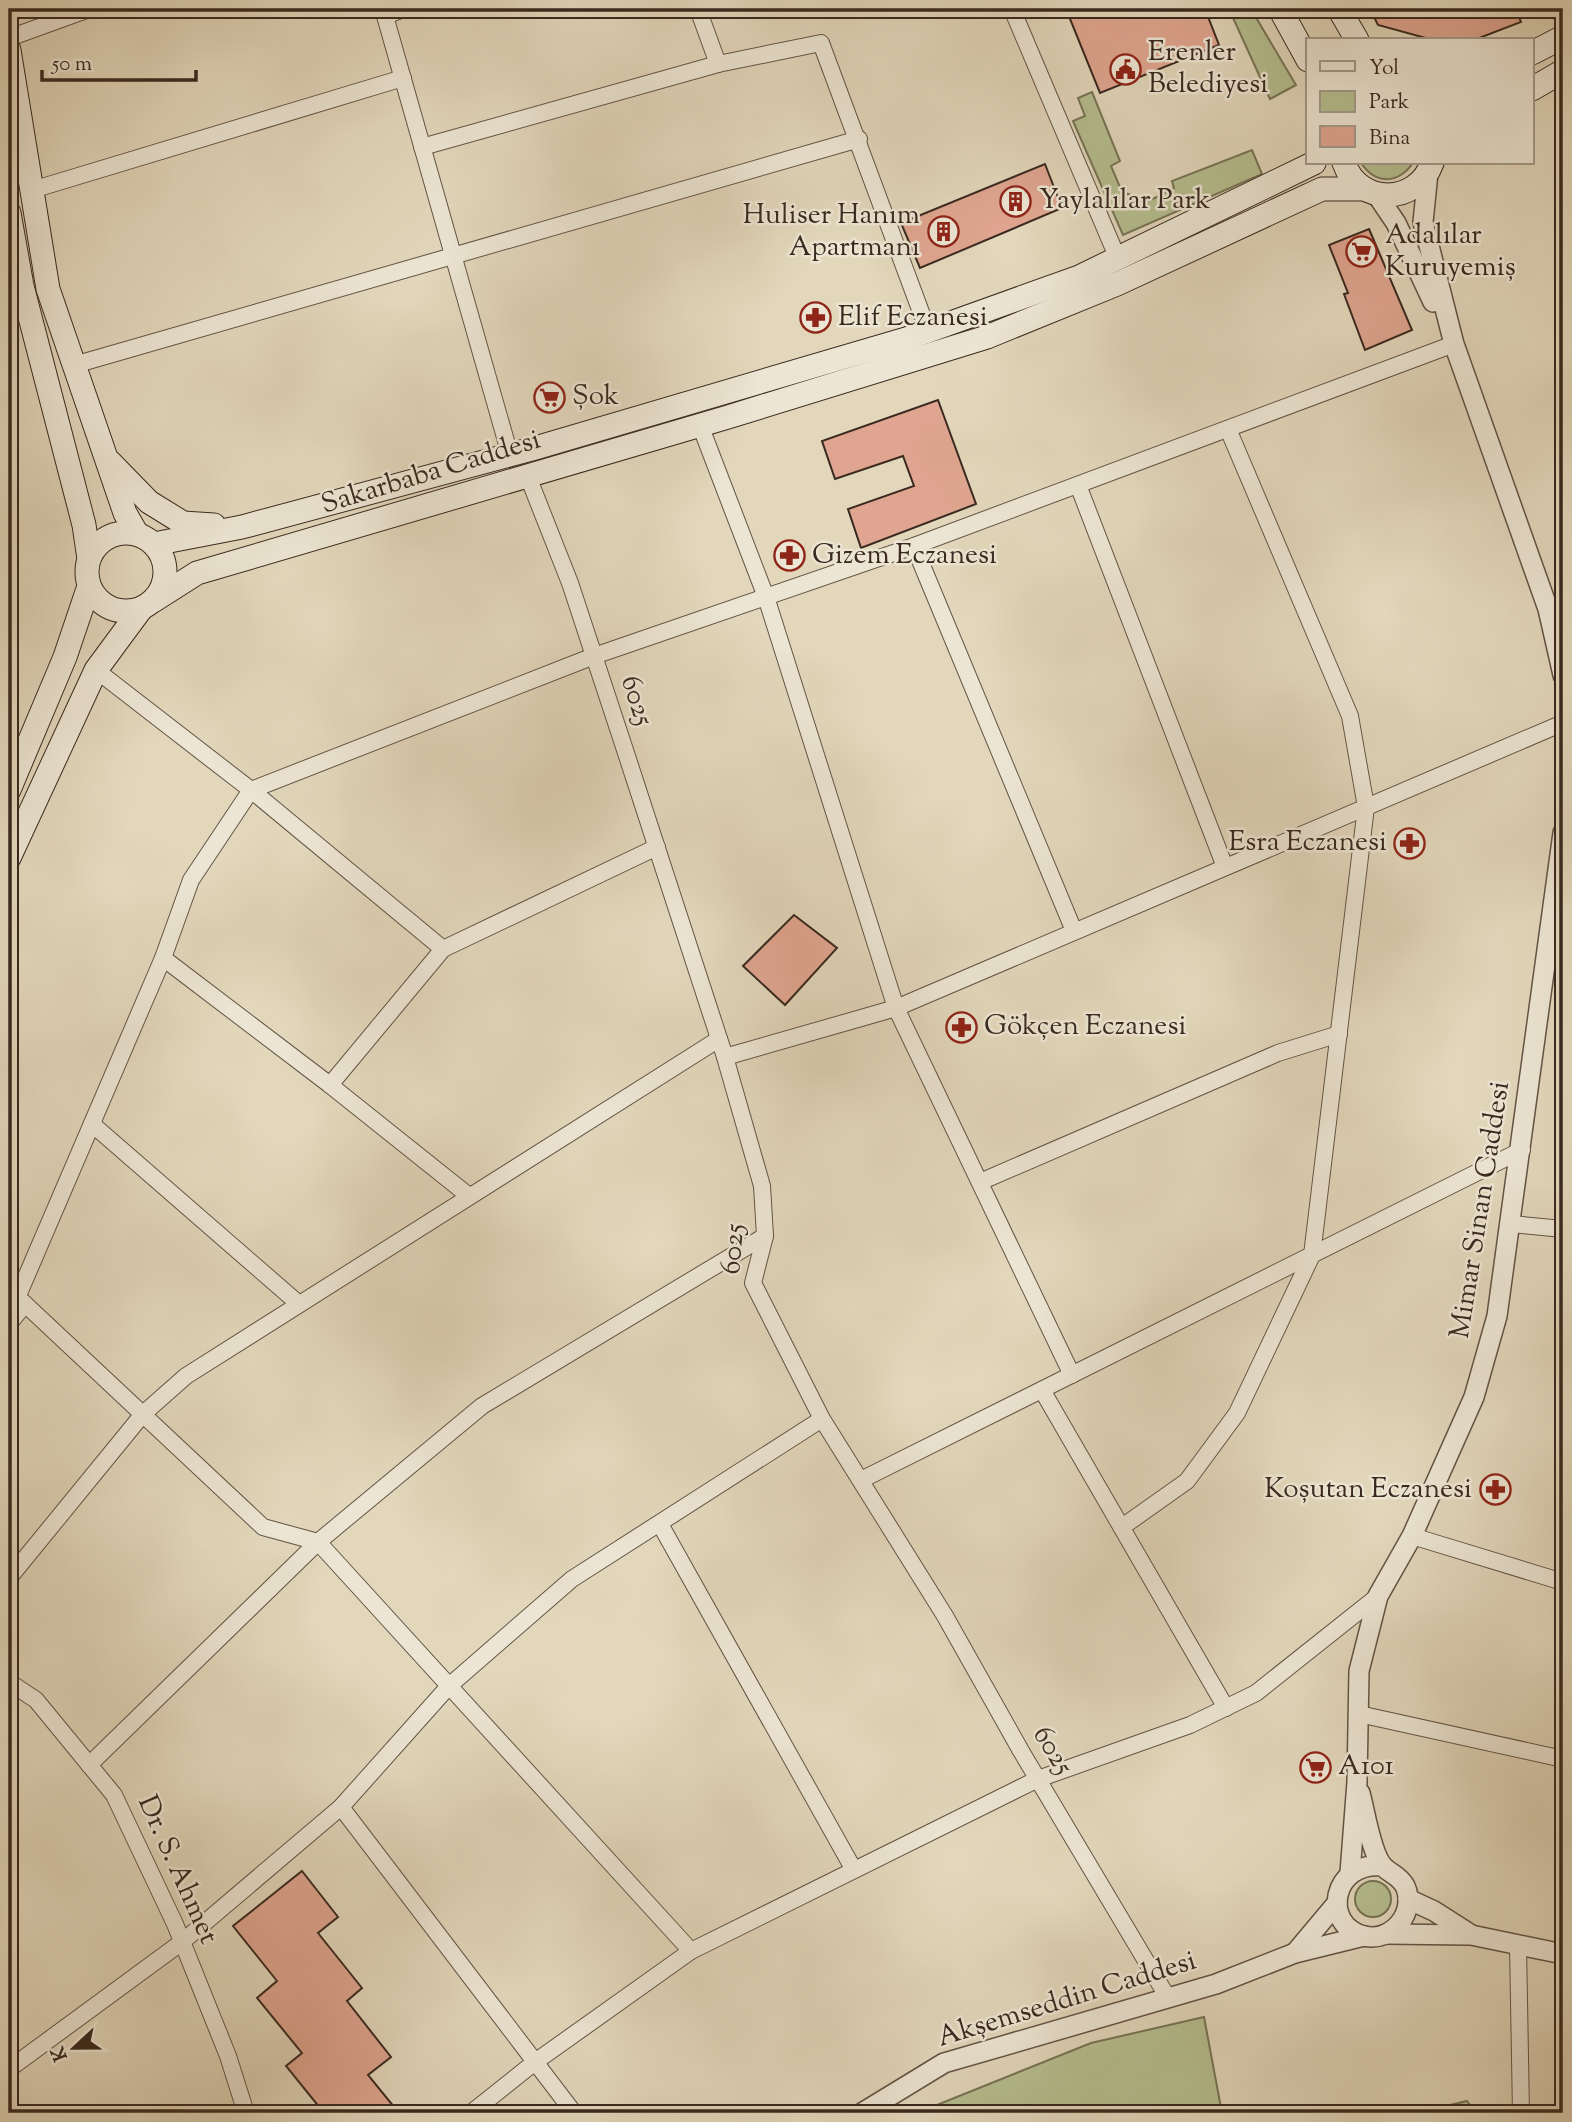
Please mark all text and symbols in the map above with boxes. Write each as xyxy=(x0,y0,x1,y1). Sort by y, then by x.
place label: Erenler Belediyesi xyxy=(1148,33,1268,105)
scale bar xyxy=(42,38,196,82)
legend xyxy=(1306,38,1534,164)
text: 50 m xyxy=(51,50,92,80)
public building icon: Erenler Belediyesi xyxy=(1108,52,1142,86)
text: Yol xyxy=(1369,54,1399,84)
text: Park xyxy=(1369,88,1410,118)
text: Bina xyxy=(1369,124,1411,154)
place label: Yaylalılar Park xyxy=(1039,181,1210,221)
building icon: Yaylalılar Park xyxy=(999,184,1033,218)
place label: Huliser Hanım Apartmanı xyxy=(743,196,920,268)
building icon: Huliser Hanım Apartmanı xyxy=(926,215,960,249)
place label: Adalılar Kuruyemiş xyxy=(1385,216,1516,288)
supermarket icon: Adalılar Kuruyemiş xyxy=(1345,235,1379,269)
place label: Elif Eczanesi xyxy=(838,298,988,338)
pharmacy icon: Elif Eczanesi xyxy=(798,301,832,335)
place label: Şok xyxy=(572,377,619,417)
supermarket icon: Şok xyxy=(532,380,566,414)
street label: Sakarbaba Caddesi xyxy=(316,421,546,525)
place label: Gizem Eczanesi xyxy=(812,536,997,576)
pharmacy icon: Gizem Eczanesi xyxy=(772,539,806,573)
street label: 6025 xyxy=(609,671,663,732)
place label: Esra Eczanesi xyxy=(1228,823,1387,863)
pharmacy icon: Esra Eczanesi xyxy=(1393,826,1427,860)
place label: Gökçen Eczanesi xyxy=(984,1007,1186,1047)
pharmacy icon: Gökçen Eczanesi xyxy=(944,1010,978,1044)
street label: Mimar Sinan Caddesi xyxy=(1441,1078,1521,1342)
street label: 6025 xyxy=(712,1221,756,1276)
place label: Koşutan Eczanesi xyxy=(1264,1470,1472,1510)
pharmacy icon: Koşutan Eczanesi xyxy=(1478,1473,1512,1507)
street label: 6025 xyxy=(1022,1719,1083,1784)
place label: A101 xyxy=(1338,1747,1394,1787)
supermarket icon: A101 xyxy=(1298,1750,1332,1784)
street label: Dr. S. Ahmet xyxy=(126,1789,228,1951)
street label: Akşemseddin Caddesi xyxy=(933,1942,1201,2058)
north arrow xyxy=(38,2014,108,2084)
text: K xyxy=(45,2042,76,2065)

